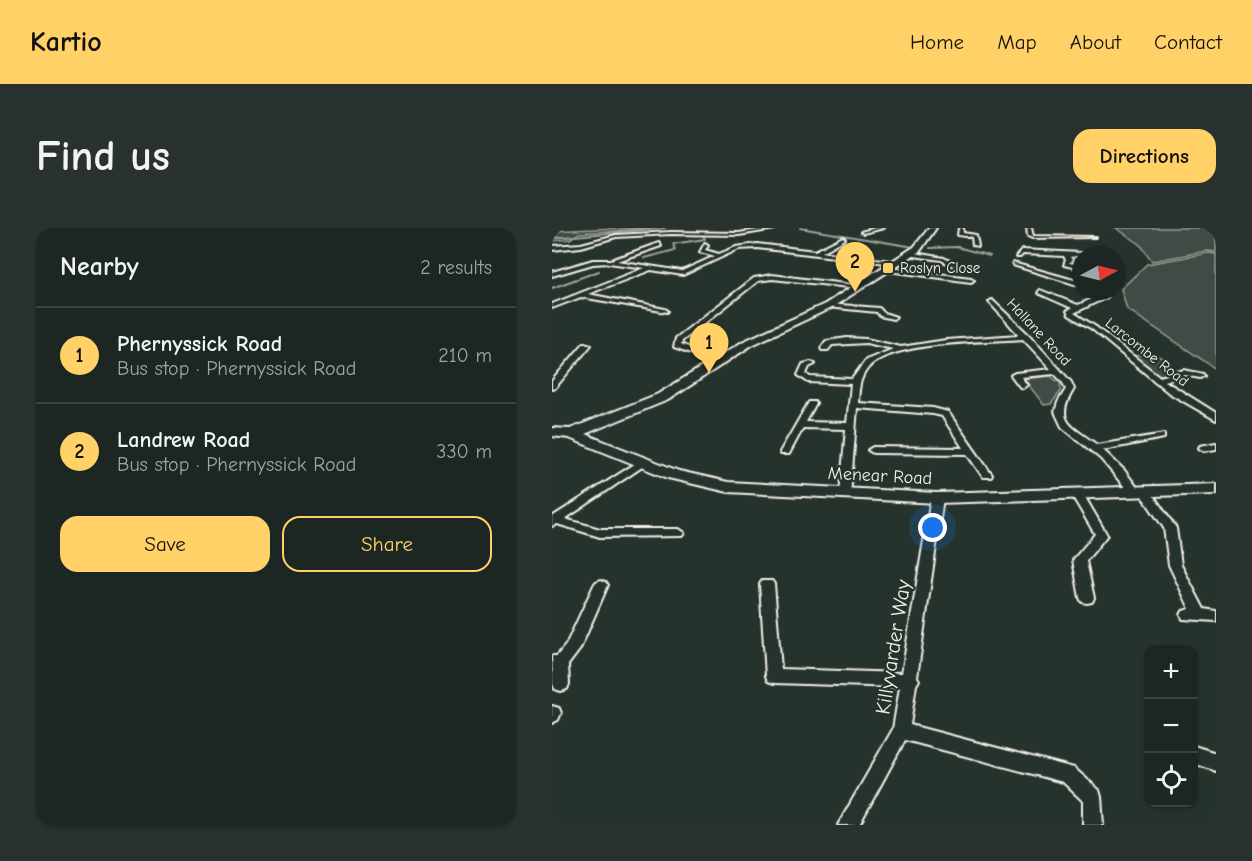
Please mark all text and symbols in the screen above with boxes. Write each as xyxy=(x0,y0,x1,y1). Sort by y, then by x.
text: Kartio xyxy=(30,26,102,58)
text: Home xyxy=(910,30,964,54)
text: Map xyxy=(997,30,1037,54)
text: About xyxy=(1070,30,1121,54)
text: Contact xyxy=(1154,30,1222,54)
button: Directions xyxy=(1073,129,1216,183)
text: Find us xyxy=(36,132,170,181)
pin: 2 xyxy=(836,242,874,292)
north arrow xyxy=(1072,246,1126,300)
text: Nearby xyxy=(60,252,139,282)
text: 2 results xyxy=(420,256,492,279)
place label: Roslyn Close xyxy=(900,259,981,277)
marker: Roslyn Close xyxy=(881,261,895,275)
street label: Hallane Road xyxy=(1003,294,1075,370)
street label: Larcombe Road xyxy=(1102,314,1192,390)
pin: 1 xyxy=(690,324,728,373)
text: Phernyssick Road xyxy=(117,331,282,357)
text: 1 xyxy=(76,344,83,367)
text: 210 m xyxy=(438,344,492,367)
text: Bus stop · Phernyssick Road xyxy=(117,357,356,380)
text: Landrew Road xyxy=(117,427,250,453)
text: 2 xyxy=(75,440,84,463)
text: 330 m xyxy=(436,440,492,463)
text: Bus stop · Phernyssick Road xyxy=(117,453,356,476)
street label: Menear Road xyxy=(827,463,933,489)
your location xyxy=(918,513,947,542)
button: Save xyxy=(60,516,270,572)
button: Share xyxy=(282,516,492,572)
street label: Killyvarder Way xyxy=(871,577,916,716)
map controls xyxy=(1144,645,1198,807)
button: + xyxy=(1144,645,1198,699)
button: − xyxy=(1144,699,1198,753)
button: locate xyxy=(1144,753,1198,807)

